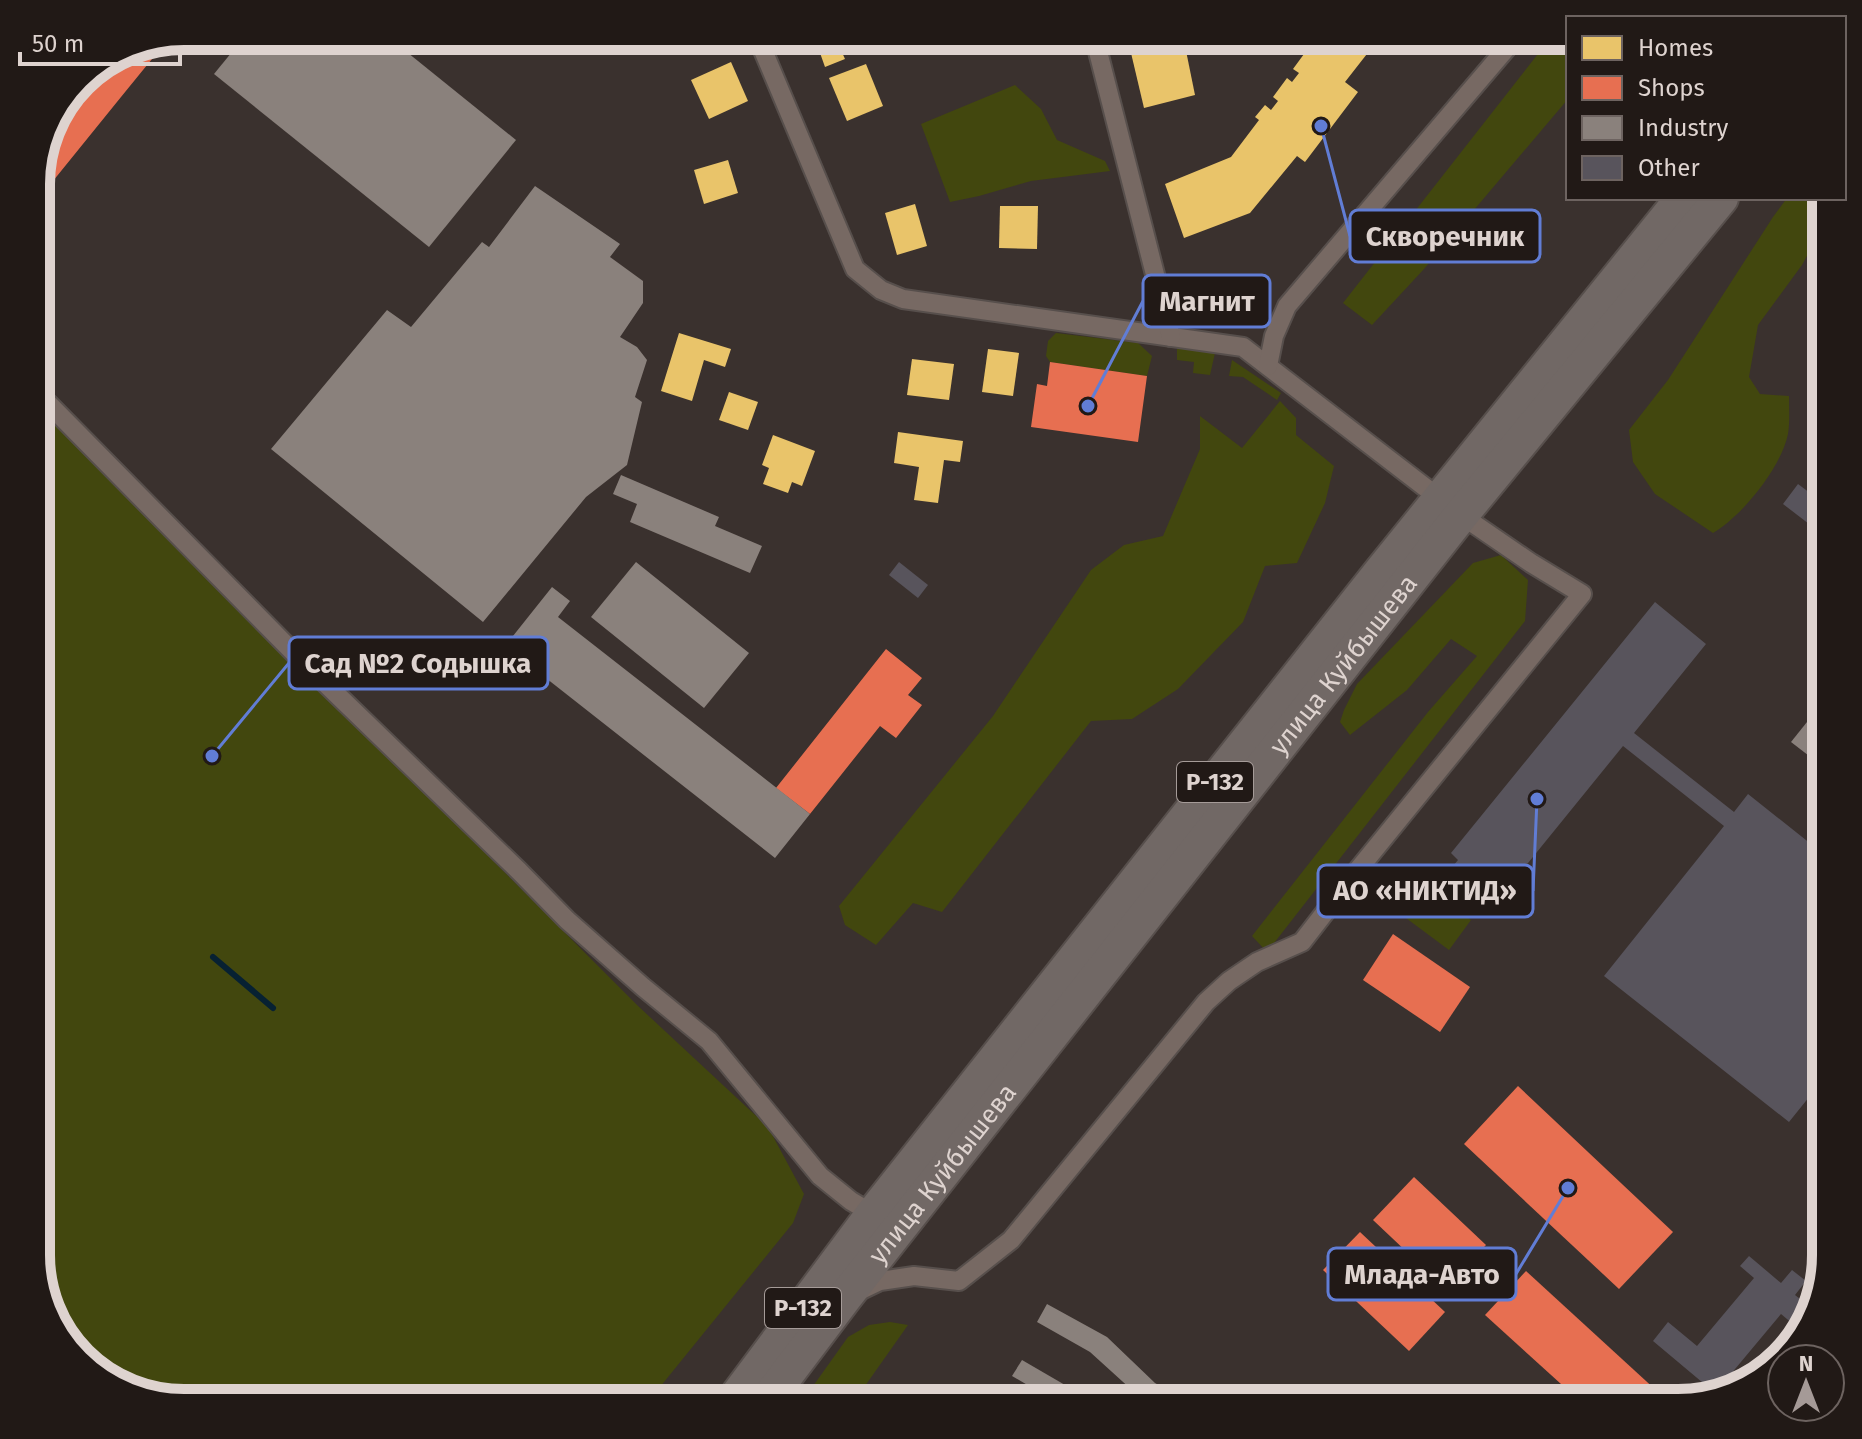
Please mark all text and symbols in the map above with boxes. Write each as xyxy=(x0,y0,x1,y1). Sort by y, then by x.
scale bar xyxy=(20,16,180,66)
legend xyxy=(1566,16,1846,200)
text: 50 m xyxy=(32,30,84,58)
text: Homes xyxy=(1638,34,1713,62)
text: Shops xyxy=(1638,74,1705,102)
text: Industry xyxy=(1638,114,1729,142)
text: Other xyxy=(1638,154,1700,182)
callout: Скворечник xyxy=(1350,210,1540,262)
text: Скворечник xyxy=(1366,220,1525,253)
callout: Магнит xyxy=(1143,275,1270,327)
text: Магнит xyxy=(1159,285,1256,318)
street label: улица Куйбышева xyxy=(1263,569,1424,761)
callout: Сад №2 Содышка xyxy=(289,637,548,689)
text: Сад №2 Содышка xyxy=(305,647,531,680)
road number: Р-132 xyxy=(1177,762,1253,802)
callout: АО «НИКТИД» xyxy=(1318,865,1533,917)
text: АО «НИКТИД» xyxy=(1332,874,1517,907)
street label: улица Куйбышева xyxy=(862,1078,1023,1270)
callout: Млада-Авто xyxy=(1328,1248,1516,1300)
text: Млада-Авто xyxy=(1344,1258,1500,1291)
road number: Р-132 xyxy=(765,1288,841,1328)
north arrow xyxy=(1766,1343,1846,1423)
text: N xyxy=(1799,1350,1813,1377)

